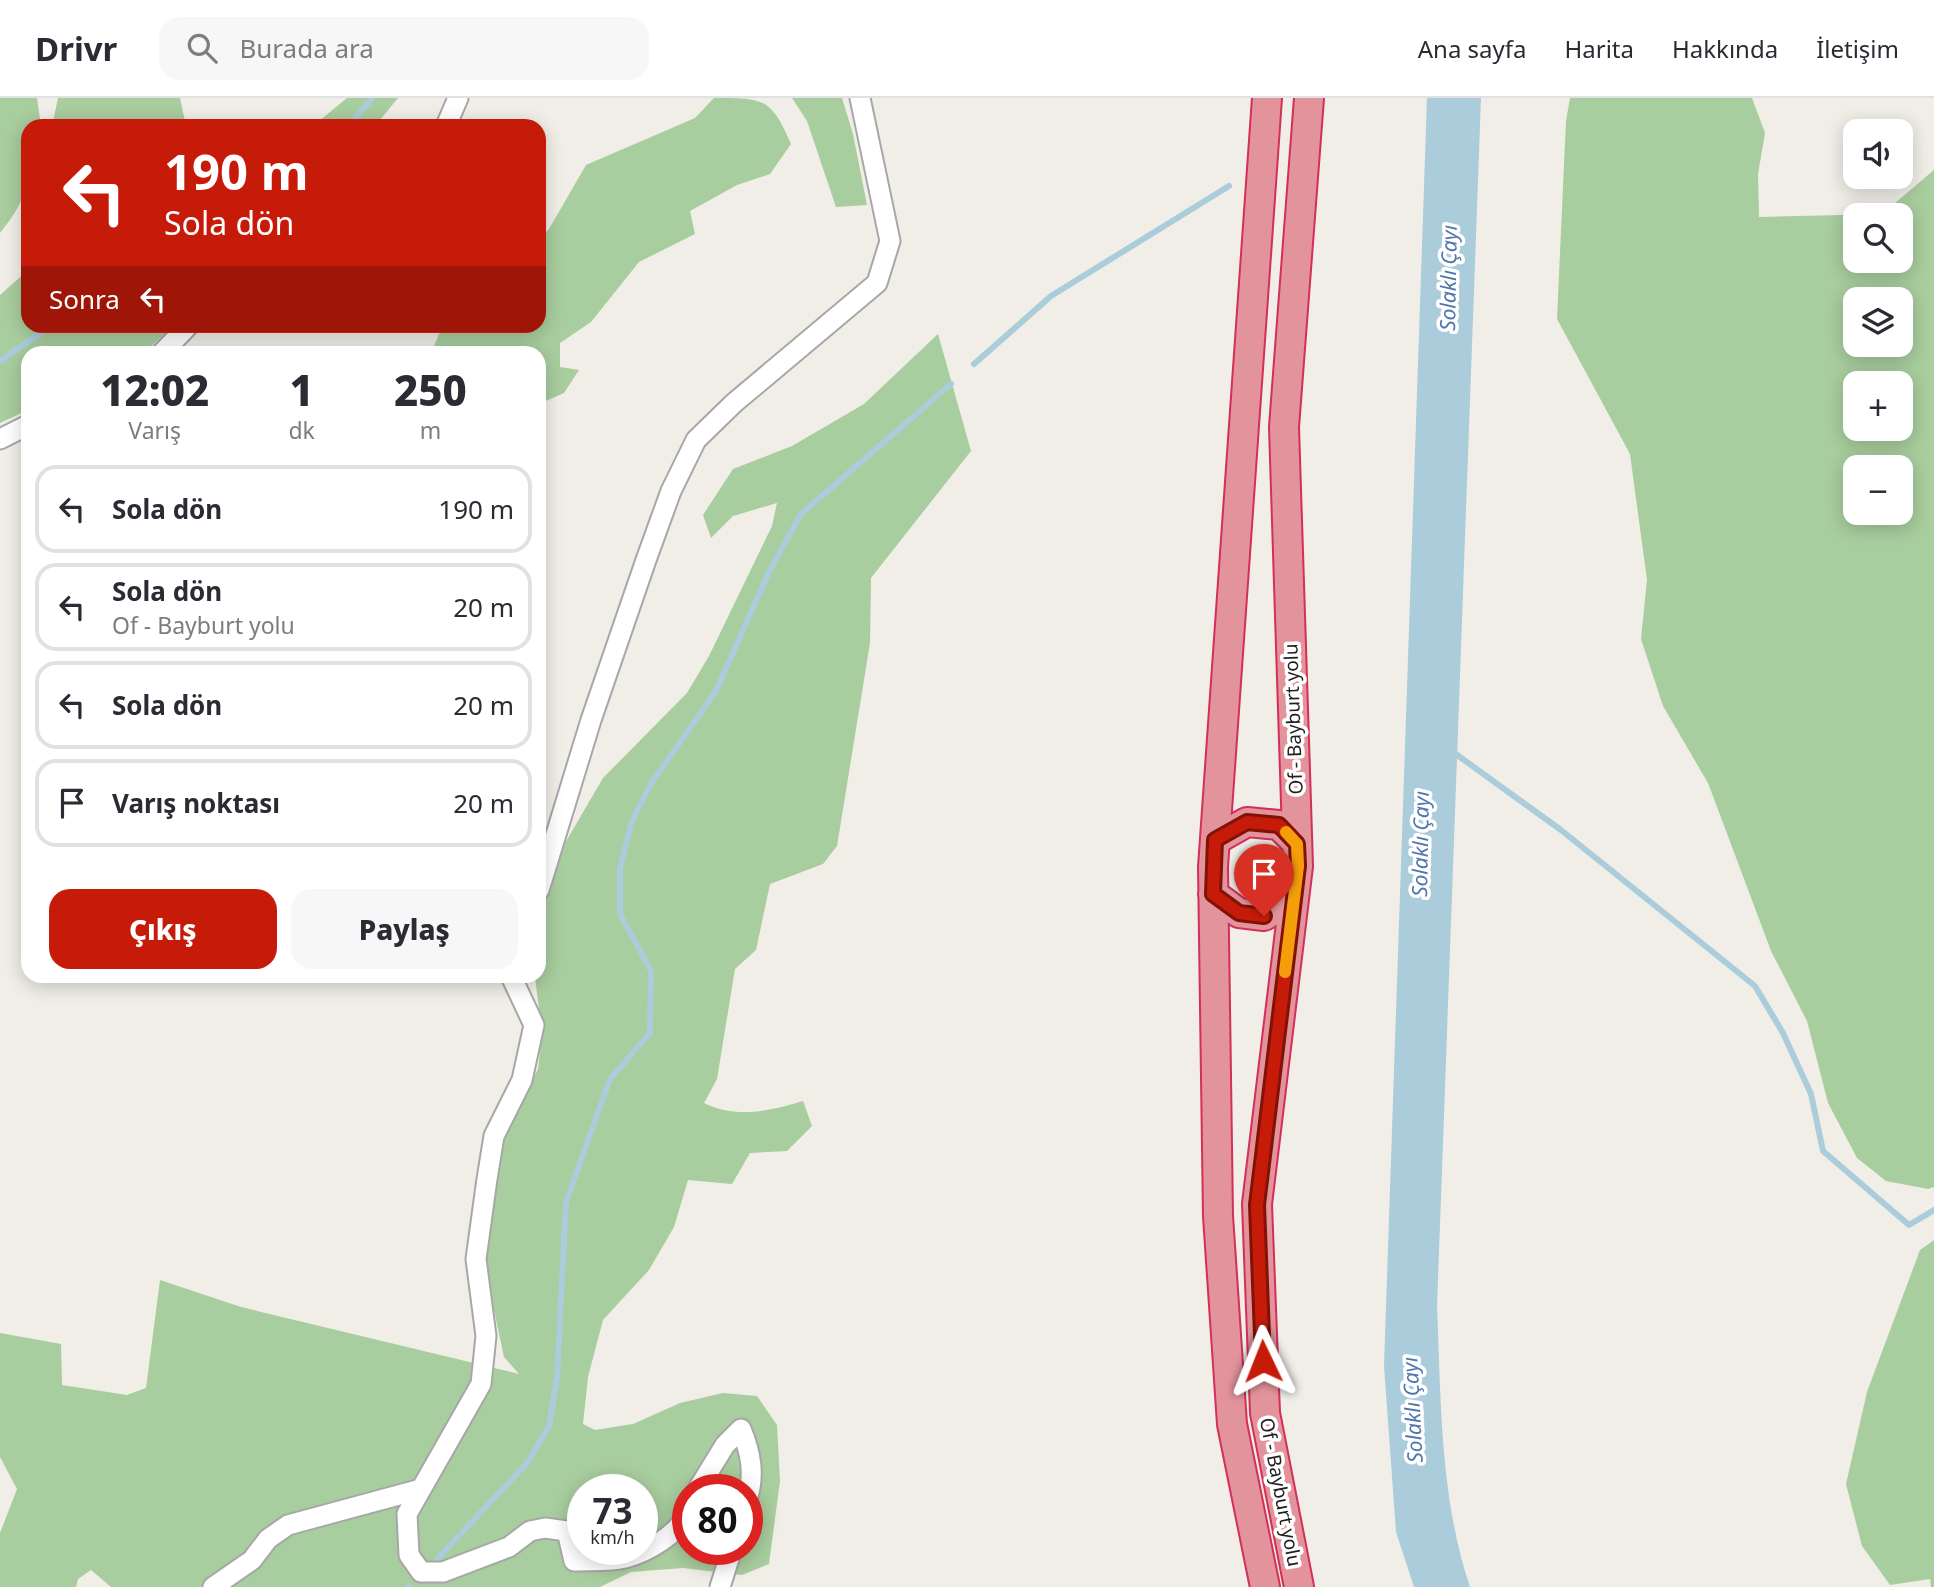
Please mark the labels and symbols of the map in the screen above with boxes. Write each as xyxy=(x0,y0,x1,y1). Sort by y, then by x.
water label: Solaklı Çayı xyxy=(1433,225,1463,331)
street label: Of - Bayburt yolu xyxy=(1277,643,1309,795)
water label: Solaklı Çayı xyxy=(1405,791,1435,897)
pin xyxy=(1234,844,1294,916)
position arrow xyxy=(1226,1324,1300,1398)
water label: Solaklı Çayı xyxy=(1395,1356,1429,1464)
street label: Of - Bayburt yolu xyxy=(1254,1415,1308,1569)
speed limit sign: 80 xyxy=(672,1474,763,1565)

